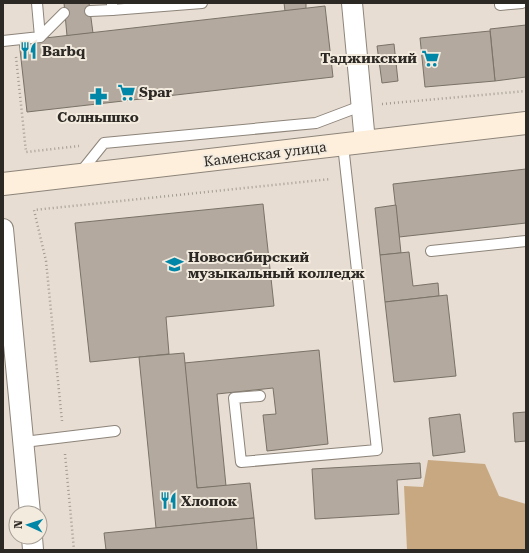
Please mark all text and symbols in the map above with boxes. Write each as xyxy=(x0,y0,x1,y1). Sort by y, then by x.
restaurant icon: Barbq xyxy=(19,41,39,61)
place label: Barbq xyxy=(42,43,86,59)
supermarket icon: Таджикский xyxy=(420,48,440,68)
place label: Таджикский xyxy=(320,50,417,66)
supermarket icon: Spar xyxy=(116,82,136,102)
place label: Spar xyxy=(139,84,172,100)
pharmacy icon: Солнышко xyxy=(88,87,108,107)
place label: Солнышко xyxy=(57,109,139,125)
street label: Каменская улица xyxy=(203,138,328,169)
place label: Новосибирский музыкальный колледж xyxy=(188,249,366,281)
school or university icon: Новосибирский музыкальный колледж xyxy=(165,255,185,275)
restaurant icon: Хлопок xyxy=(158,491,178,511)
place label: Хлопок xyxy=(181,493,238,509)
north arrow xyxy=(8,505,48,545)
text: N xyxy=(12,519,25,529)

